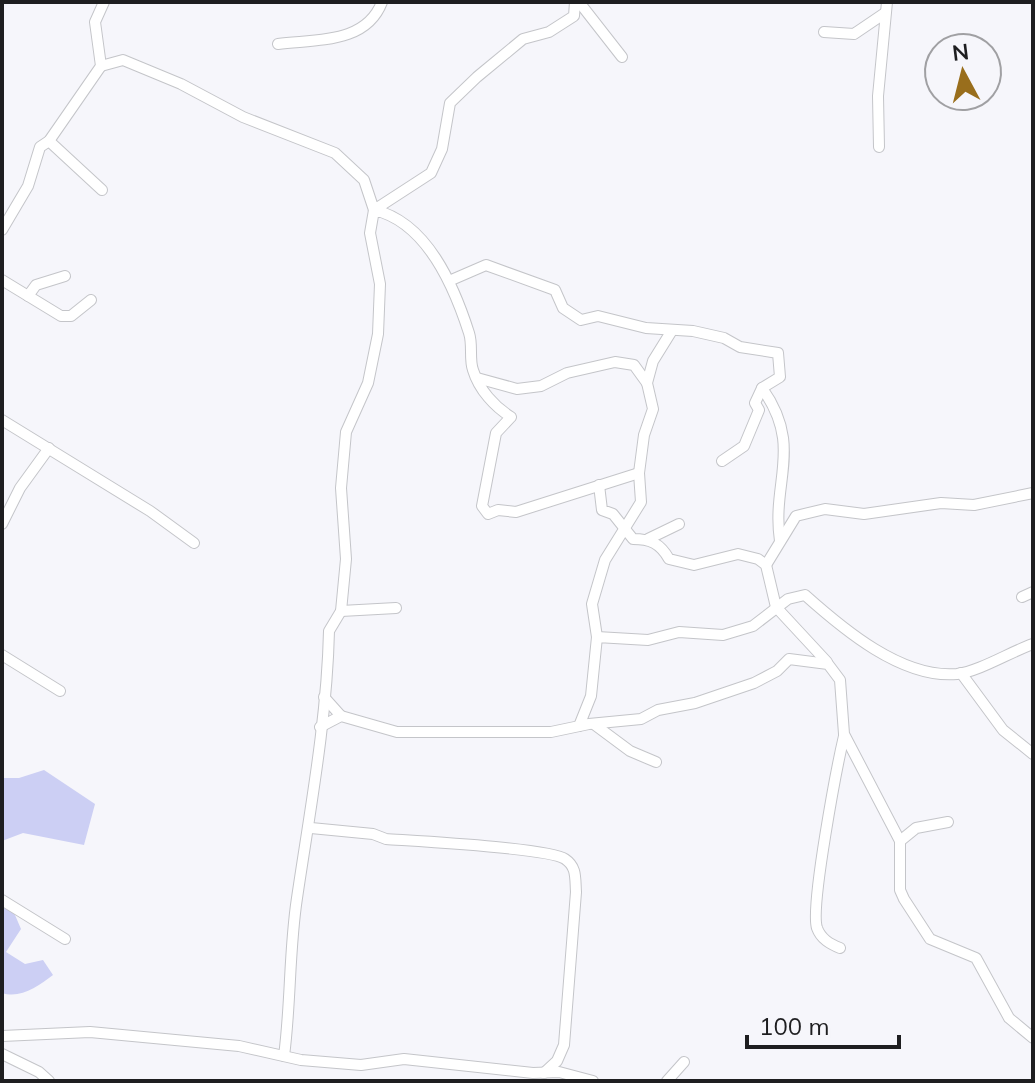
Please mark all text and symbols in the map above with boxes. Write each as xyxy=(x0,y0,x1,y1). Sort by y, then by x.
north arrow xyxy=(923,32,1003,112)
text: N xyxy=(951,37,971,67)
scale bar xyxy=(747,999,899,1049)
text: 100 m xyxy=(759,1011,830,1041)

